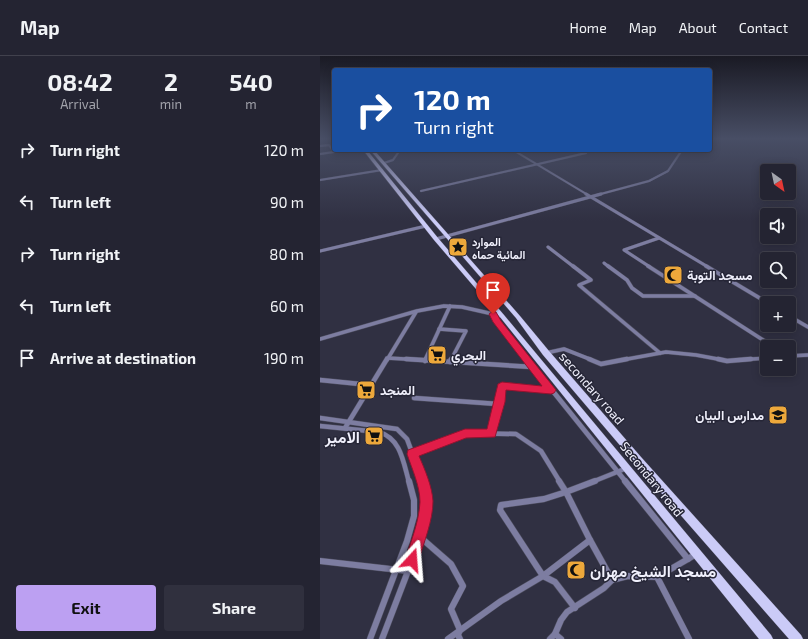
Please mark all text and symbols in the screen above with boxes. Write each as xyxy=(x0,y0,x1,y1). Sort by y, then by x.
text: Map xyxy=(20,16,60,39)
text: Home xyxy=(570,19,607,36)
text: Map xyxy=(629,19,657,36)
text: About xyxy=(679,19,717,36)
text: Contact xyxy=(739,19,788,36)
text: 08:42 xyxy=(47,67,113,96)
text: 2 xyxy=(164,67,178,96)
text: 540 xyxy=(229,67,273,96)
text: 120 m xyxy=(414,82,491,116)
icon: right xyxy=(348,84,400,136)
text: Arrival xyxy=(60,96,100,112)
text: min xyxy=(160,96,182,112)
text: m xyxy=(245,96,257,112)
text: Turn right xyxy=(414,116,494,138)
icon: right xyxy=(16,139,38,161)
text: Turn right xyxy=(50,141,120,159)
text: 120 m xyxy=(264,141,304,159)
north arrow xyxy=(760,164,796,200)
map controls xyxy=(760,164,796,376)
icon: left xyxy=(16,191,38,213)
text: Turn left xyxy=(50,193,111,211)
text: 90 m xyxy=(270,193,304,211)
button: sound xyxy=(760,208,796,244)
place label: الموارد المائية حماه xyxy=(472,235,525,262)
place icon: الموارد المائية حماه xyxy=(447,236,469,258)
icon: right xyxy=(16,243,38,265)
text: Turn right xyxy=(50,245,120,263)
text: 80 m xyxy=(269,245,304,263)
button: search xyxy=(760,252,796,288)
mosque icon: مسجد التوبة xyxy=(662,264,684,286)
place label: مسجد التوبة xyxy=(687,267,752,284)
pin xyxy=(476,273,510,314)
icon: arrive xyxy=(482,279,504,301)
icon: left xyxy=(16,295,38,317)
button: + xyxy=(760,296,796,332)
text: Turn left xyxy=(50,297,111,315)
text: 60 m xyxy=(270,297,304,315)
button: − xyxy=(760,340,796,376)
supermarket icon: البحري xyxy=(426,344,448,366)
icon: arrive xyxy=(16,347,38,369)
place label: البحري xyxy=(451,347,486,366)
street label: secondary road xyxy=(556,348,628,428)
text: Arrive at destination xyxy=(50,349,196,367)
text: 190 m xyxy=(264,349,304,367)
supermarket icon: المنجد xyxy=(355,379,377,401)
place label: المنجد xyxy=(380,382,415,398)
school or university icon: مدارس البيان xyxy=(767,404,789,426)
place label: مدارس البيان xyxy=(695,407,764,424)
supermarket icon: الامير xyxy=(363,425,385,447)
place label: الامير xyxy=(324,427,360,448)
street label: Secondary road xyxy=(617,438,687,520)
position arrow xyxy=(391,539,433,581)
mosque icon: مسجد الشيخ مهران xyxy=(565,559,587,581)
place label: مسجد الشيخ مهران xyxy=(590,561,716,583)
button: Exit xyxy=(16,585,156,631)
button: Share xyxy=(164,585,304,631)

